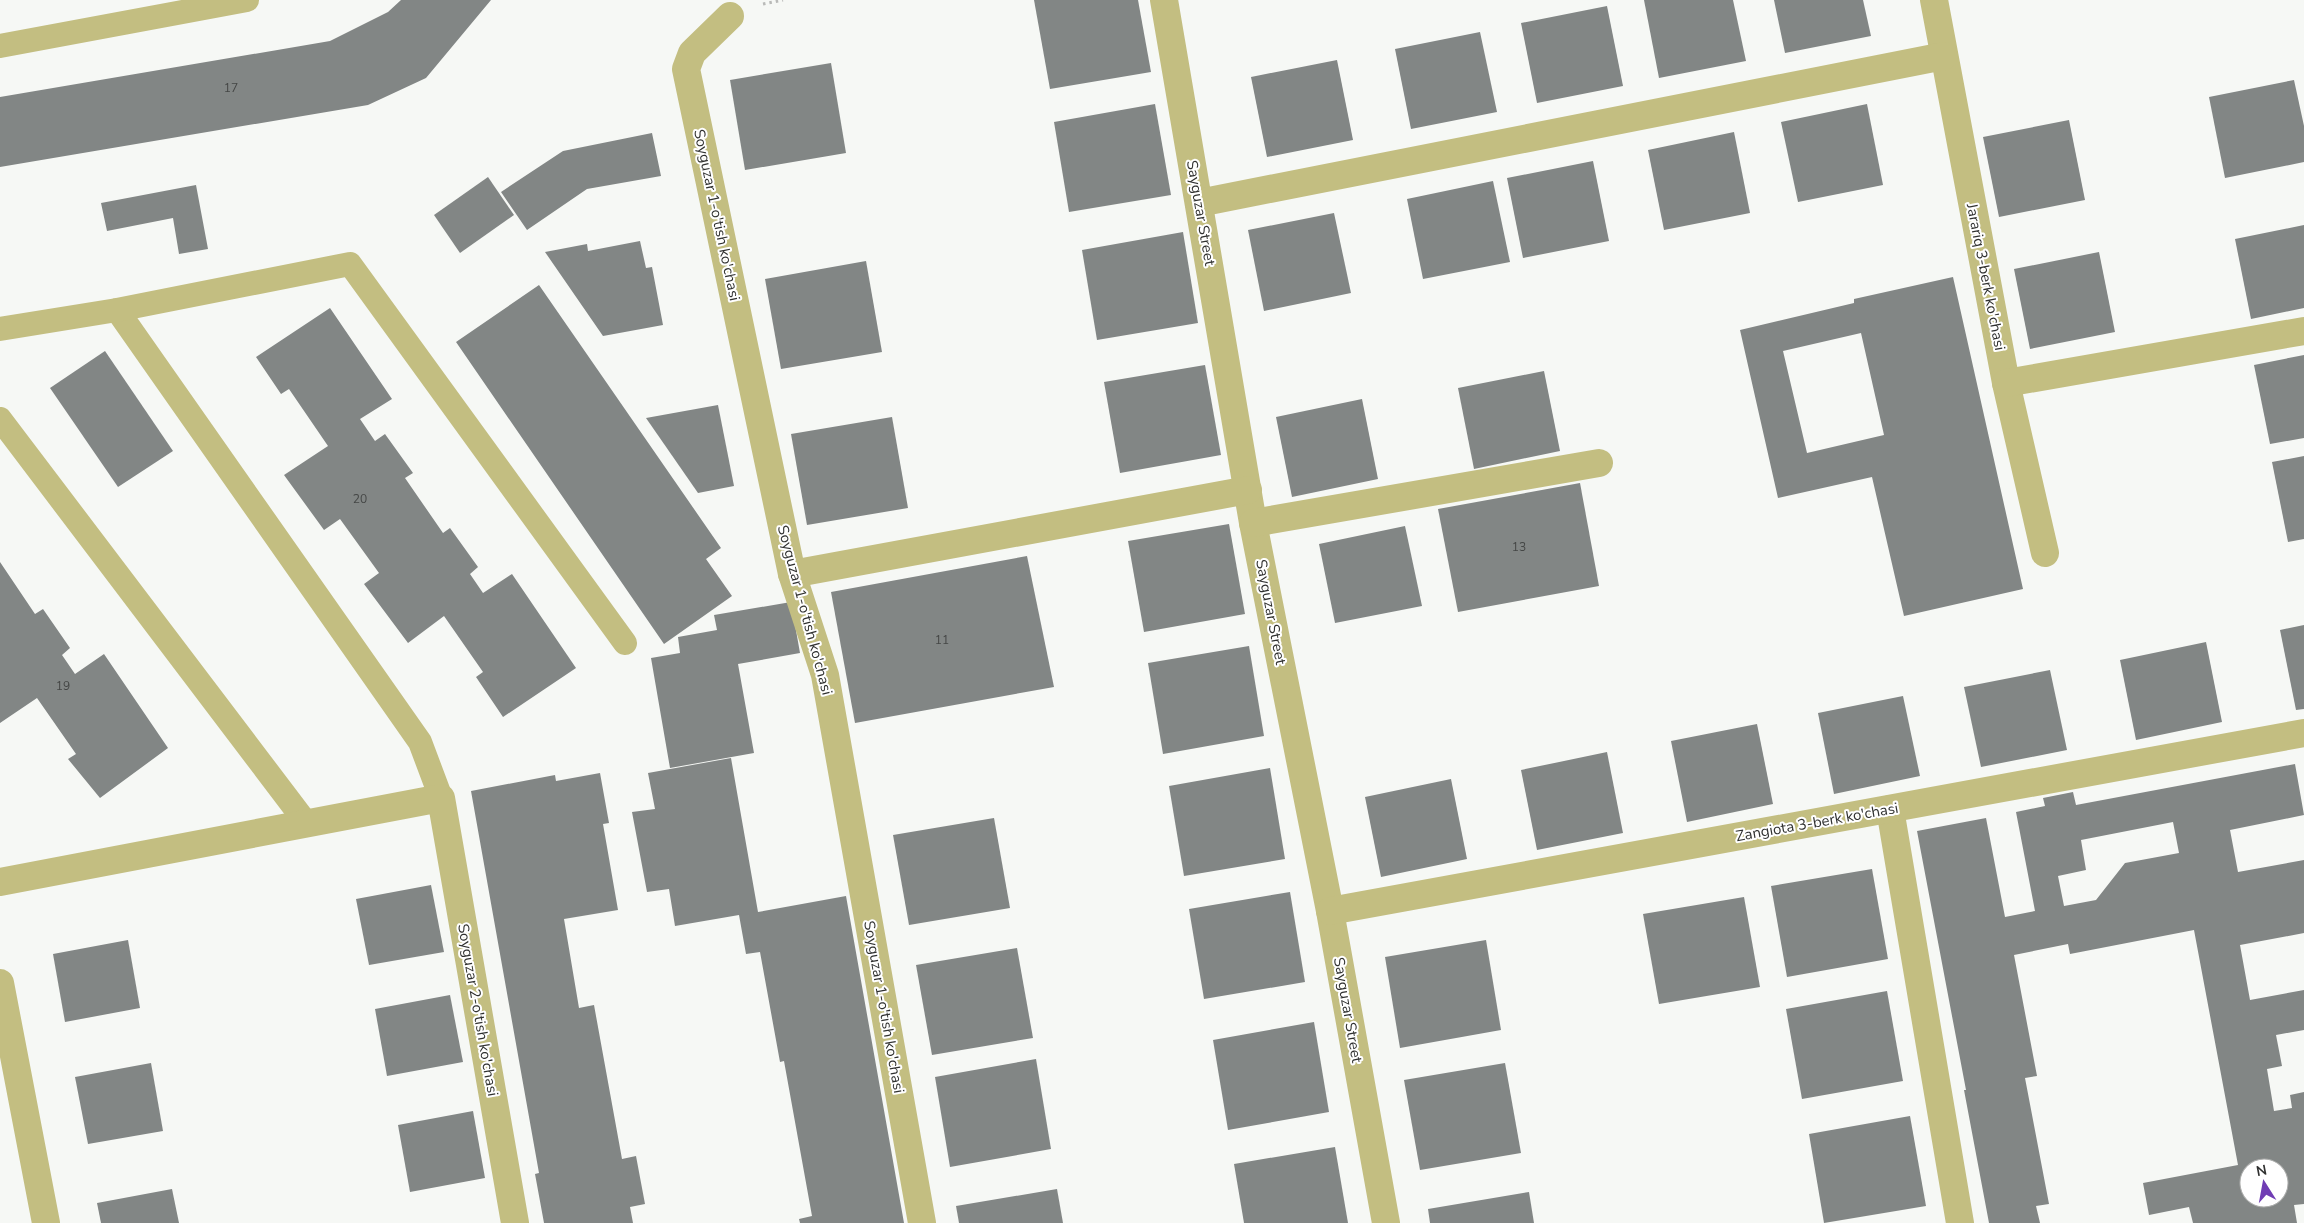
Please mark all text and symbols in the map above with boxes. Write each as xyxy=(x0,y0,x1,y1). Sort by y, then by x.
house number: 17 xyxy=(224,80,238,96)
street label: Soyguzar 1-o'tish ko'chasi xyxy=(689,127,745,303)
street label: Sayguzar Street xyxy=(1182,159,1220,268)
street label: Jarariq 3-berk ko'chasi xyxy=(1962,201,2010,352)
house number: 20 xyxy=(353,491,367,507)
street label: Soyguzar 1-o'tish ko'chasi xyxy=(773,523,837,697)
house number: 13 xyxy=(1512,539,1526,555)
street label: Sayguzar Street xyxy=(1251,558,1291,667)
house number: 11 xyxy=(935,632,949,648)
house number: 19 xyxy=(56,678,70,694)
street label: Zangiota 3-berk ko'chasi xyxy=(1734,798,1900,846)
street label: Soyguzar 1-o'tish ko'chasi xyxy=(859,919,909,1095)
street label: Soyguzar 2-o'tish ko'chasi xyxy=(453,922,503,1098)
street label: Sayguzar Street xyxy=(1329,956,1367,1065)
north arrow xyxy=(2239,1158,2289,1208)
text: N xyxy=(2255,1160,2269,1181)

